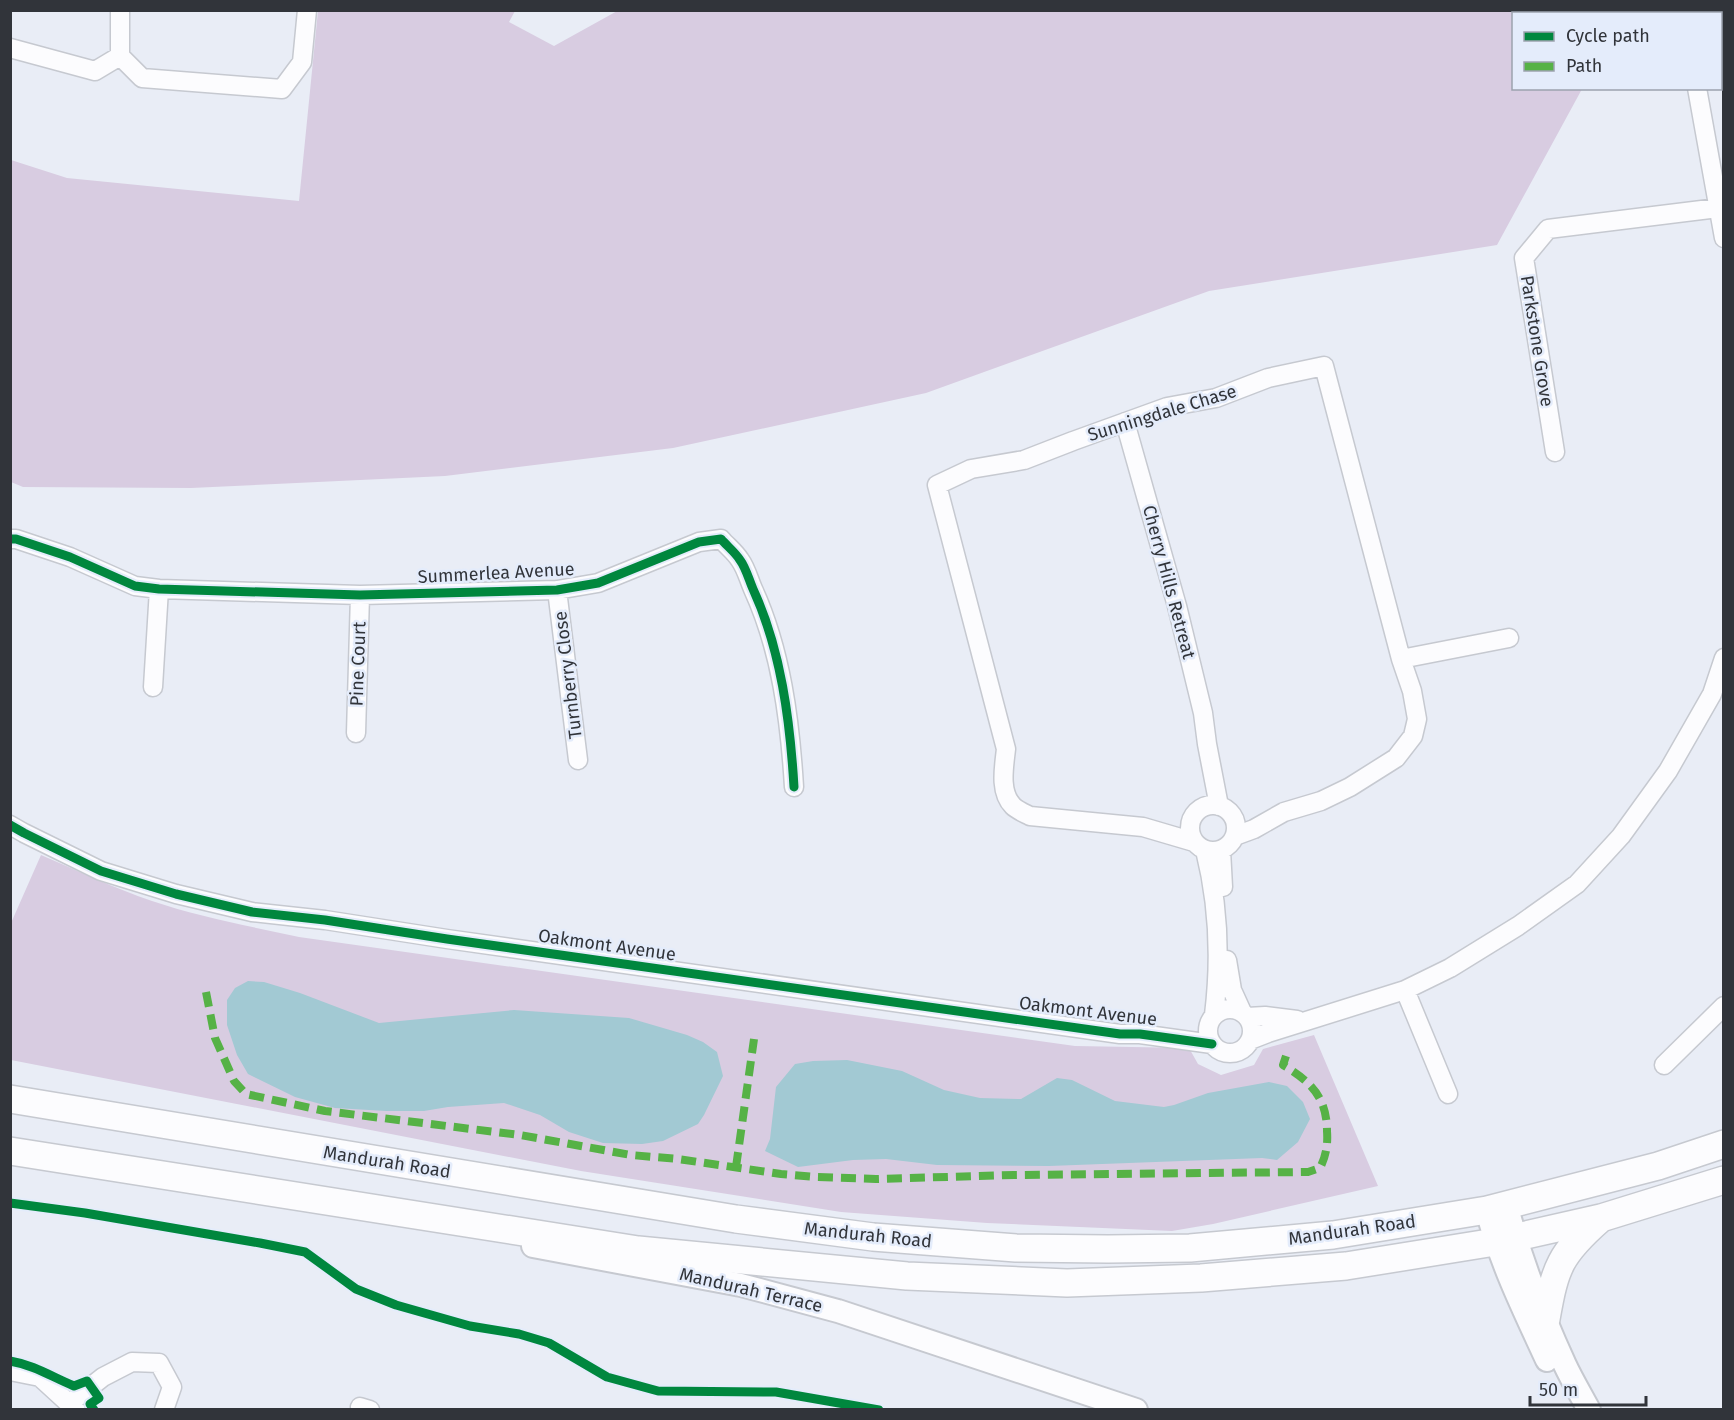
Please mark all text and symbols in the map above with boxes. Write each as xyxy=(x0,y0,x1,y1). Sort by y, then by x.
legend xyxy=(1512,12,1722,90)
text: Cycle path xyxy=(1566,25,1650,47)
text: Path xyxy=(1566,55,1602,77)
street label: Parkstone Grove xyxy=(1516,274,1558,408)
street label: Sunningdale Chase xyxy=(1085,380,1239,446)
street label: Cherry Hills Retreat xyxy=(1138,503,1200,662)
street label: Summerlea Avenue xyxy=(417,558,575,588)
street label: Turnberry Close xyxy=(549,610,587,740)
street label: Pine Court xyxy=(346,621,370,707)
street label: Oakmont Avenue xyxy=(537,924,677,966)
street label: Oakmont Avenue xyxy=(1018,992,1158,1030)
street label: Mandurah Road xyxy=(322,1141,452,1183)
street label: Mandurah Road xyxy=(1287,1210,1417,1250)
street label: Mandurah Road xyxy=(803,1217,933,1253)
street label: Mandurah Terrace xyxy=(677,1263,825,1317)
scale bar xyxy=(1530,1369,1646,1407)
text: 50 m xyxy=(1539,1379,1578,1401)

